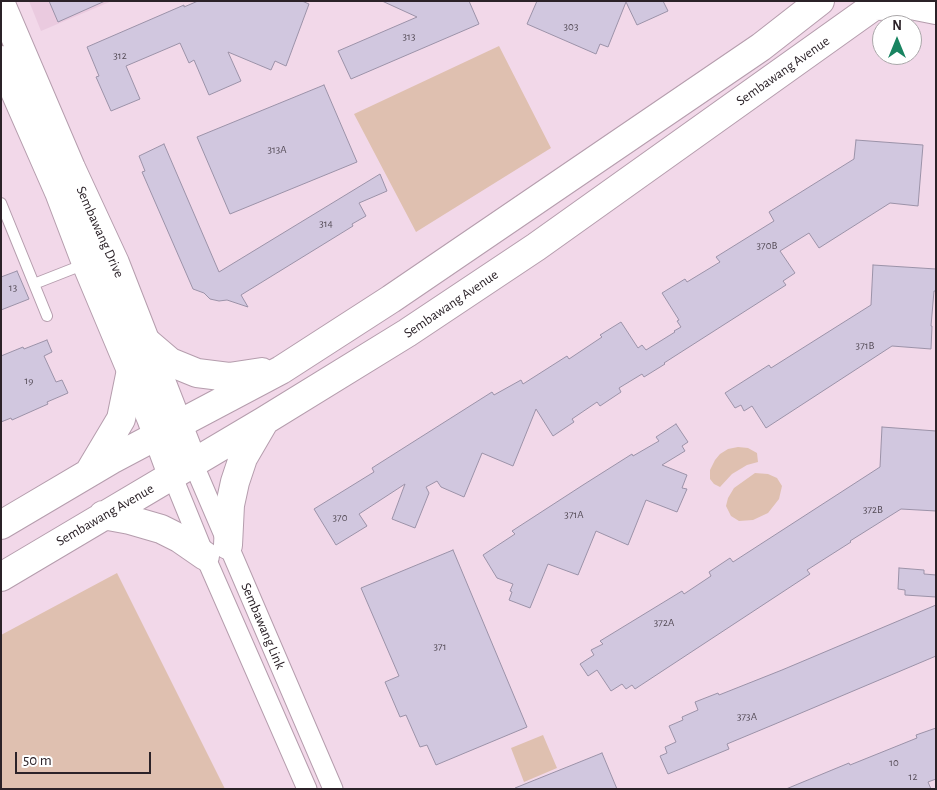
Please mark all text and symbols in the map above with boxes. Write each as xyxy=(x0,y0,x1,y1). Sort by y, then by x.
north arrow xyxy=(872,15,922,65)
text: N xyxy=(892,19,902,33)
house number: 303 xyxy=(564,20,578,34)
house number: 313 xyxy=(403,30,415,44)
street label: Sembawang Avenue xyxy=(733,33,833,109)
house number: 312 xyxy=(113,49,127,63)
house number: 313A xyxy=(267,143,287,157)
street label: Sembawang Drive xyxy=(72,184,128,280)
house number: 314 xyxy=(319,217,333,231)
house number: 370B xyxy=(757,239,777,253)
street label: Sembawang Avenue xyxy=(401,266,501,342)
house number: 13 xyxy=(9,281,17,295)
house number: 371B xyxy=(856,339,874,353)
house number: 19 xyxy=(25,374,33,388)
street label: Sembawang Avenue xyxy=(53,480,157,550)
house number: 372B xyxy=(863,503,883,517)
house number: 371A xyxy=(564,508,584,522)
house number: 370 xyxy=(333,511,347,525)
street label: Sembawang Link xyxy=(237,580,289,672)
house number: 372A xyxy=(654,616,674,630)
house number: 371 xyxy=(434,640,446,654)
house number: 373A xyxy=(737,710,757,724)
scale bar xyxy=(18,742,154,774)
text: 50 m xyxy=(23,753,52,768)
house number: 10 xyxy=(889,756,899,770)
house number: 12 xyxy=(909,770,917,784)

